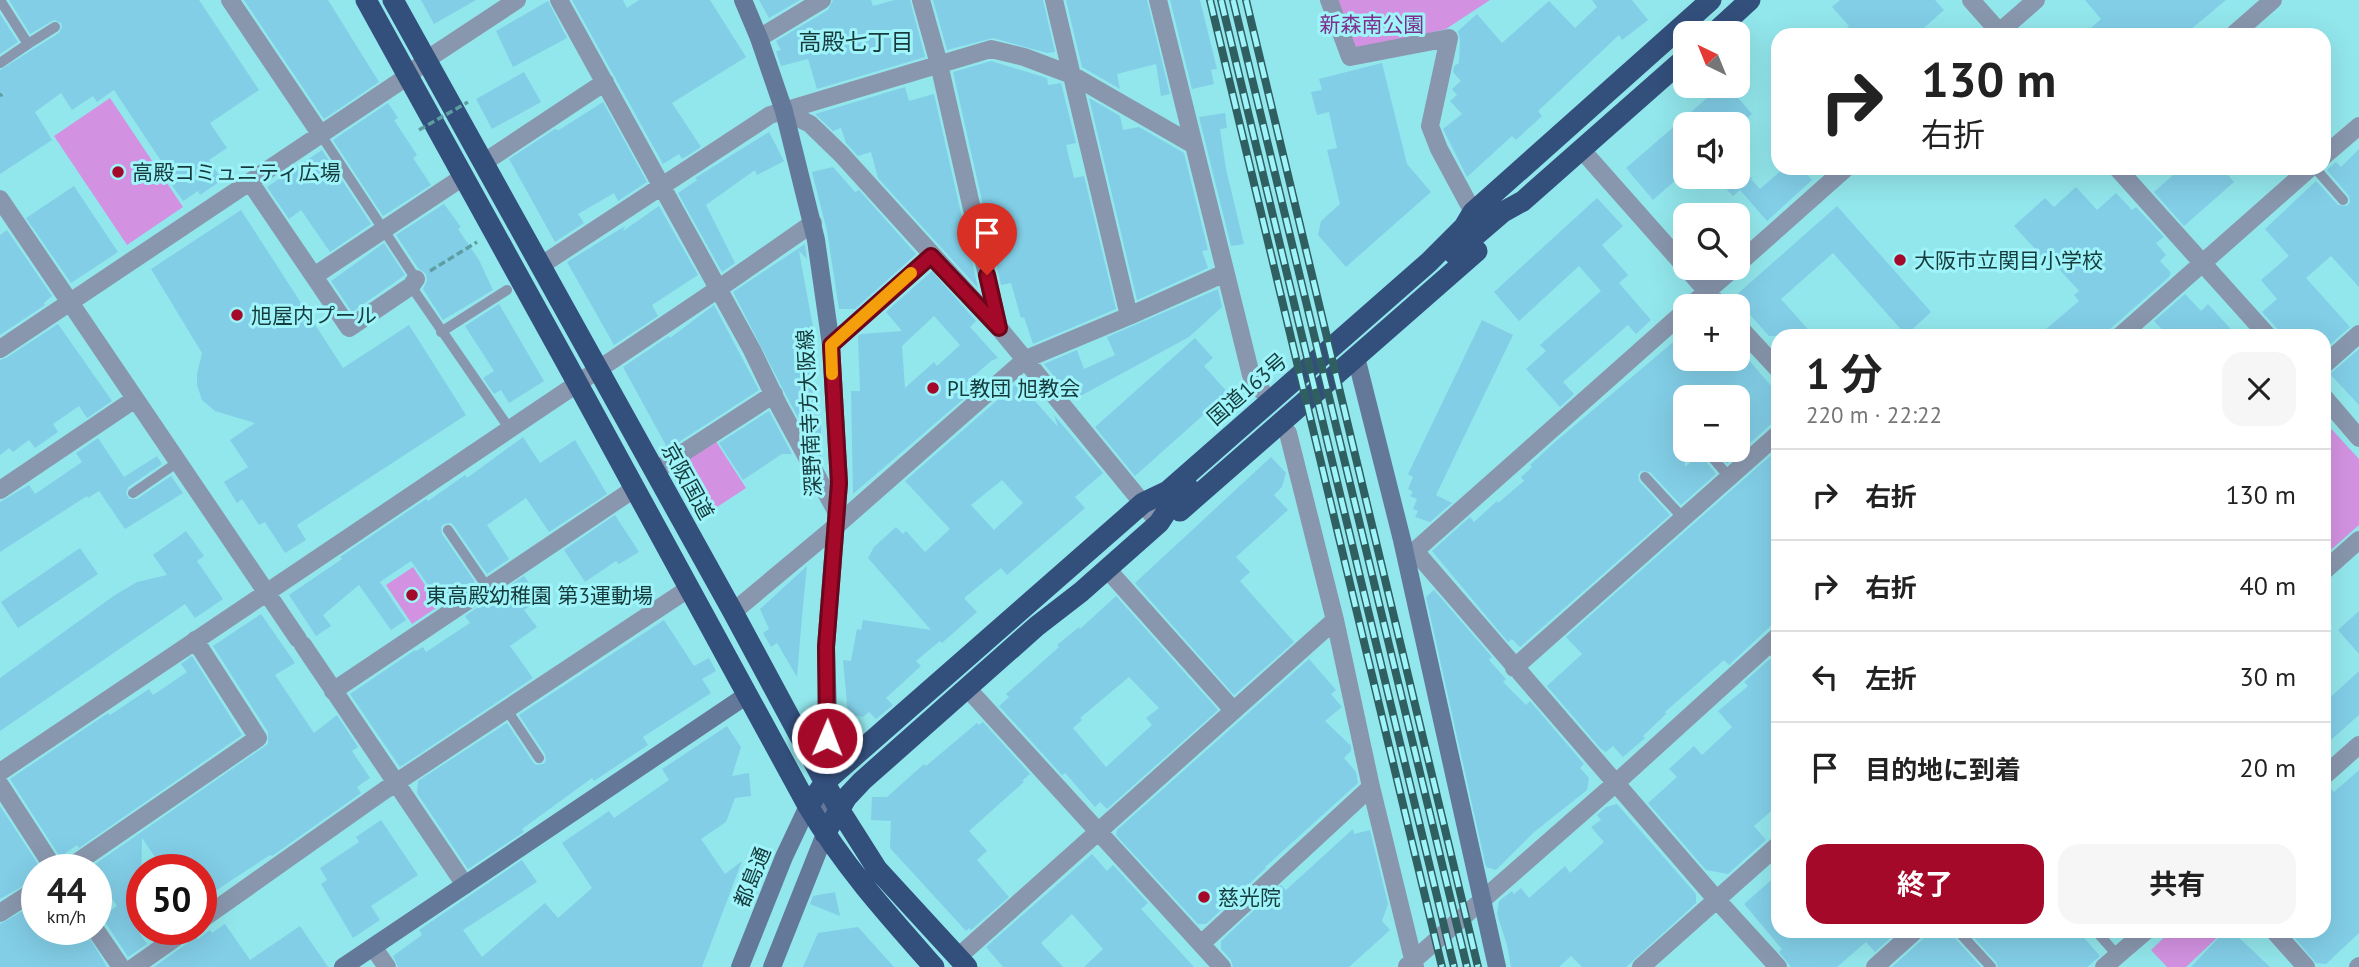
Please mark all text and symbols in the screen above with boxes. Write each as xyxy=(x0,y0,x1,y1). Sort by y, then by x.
park label: 新森南公園 xyxy=(1320,11,1425,38)
north arrow xyxy=(1673,21,1750,98)
map controls xyxy=(1673,21,1750,462)
district label: 高殿七丁目 xyxy=(799,27,914,56)
text: 130 m xyxy=(1921,47,2056,111)
icon: right xyxy=(1806,56,1897,147)
button: sound xyxy=(1673,112,1750,189)
text: 右折 xyxy=(1921,113,1985,155)
place label: 高殿コミュニティ広場 xyxy=(132,159,341,186)
marker: 高殿コミュニティ広場 xyxy=(110,164,126,180)
pin xyxy=(957,203,1017,275)
button: search xyxy=(1673,203,1750,280)
icon: arrive xyxy=(968,214,1006,252)
place label: 大阪市立関目小学校 xyxy=(1914,247,2103,274)
marker: 大阪市立関目小学校 xyxy=(1892,252,1908,268)
button: + xyxy=(1673,294,1750,371)
place label: 旭屋内プール xyxy=(251,302,377,329)
marker: 旭屋内プール xyxy=(229,307,245,323)
street label: 深野南寺方大阪線 xyxy=(791,328,827,498)
text: 1 分 xyxy=(1806,346,1882,401)
street label: 国道163号 xyxy=(1201,347,1293,431)
button: close xyxy=(2222,352,2296,426)
place label: PL教団 旭教会 xyxy=(947,375,1080,402)
marker: PL教団 旭教会 xyxy=(925,380,941,396)
button: − xyxy=(1673,385,1750,462)
text: 220 m · 22:22 xyxy=(1806,400,1942,429)
street label: 京阪国道 xyxy=(656,438,720,524)
icon: right xyxy=(1806,476,1844,514)
text: 130 m xyxy=(2225,478,2296,511)
text: 右折 xyxy=(1865,480,1917,513)
icon: right xyxy=(1806,567,1844,605)
text: 40 m xyxy=(2240,569,2296,602)
text: 右折 xyxy=(1865,571,1917,604)
place label: 東高殿幼稚園 第3運動場 xyxy=(426,582,653,609)
marker: 東高殿幼稚園 第3運動場 xyxy=(404,587,420,603)
icon: left xyxy=(1806,658,1844,696)
text: 30 m xyxy=(2240,660,2296,693)
text: 左折 xyxy=(1865,662,1917,695)
position arrow xyxy=(790,701,864,775)
icon: arrive xyxy=(1806,749,1844,787)
text: 20 m xyxy=(2240,751,2296,784)
text: 目的地に到着 xyxy=(1865,753,2021,786)
street label: 都島通 xyxy=(728,843,776,911)
button: 終了 xyxy=(1806,844,2044,924)
button: 共有 xyxy=(2058,844,2296,924)
speed limit sign: 50 xyxy=(126,854,217,945)
text: 44 xyxy=(47,867,86,913)
place label: 慈光院 xyxy=(1218,884,1281,911)
marker: 慈光院 xyxy=(1196,889,1212,905)
text: km/h xyxy=(47,905,86,928)

